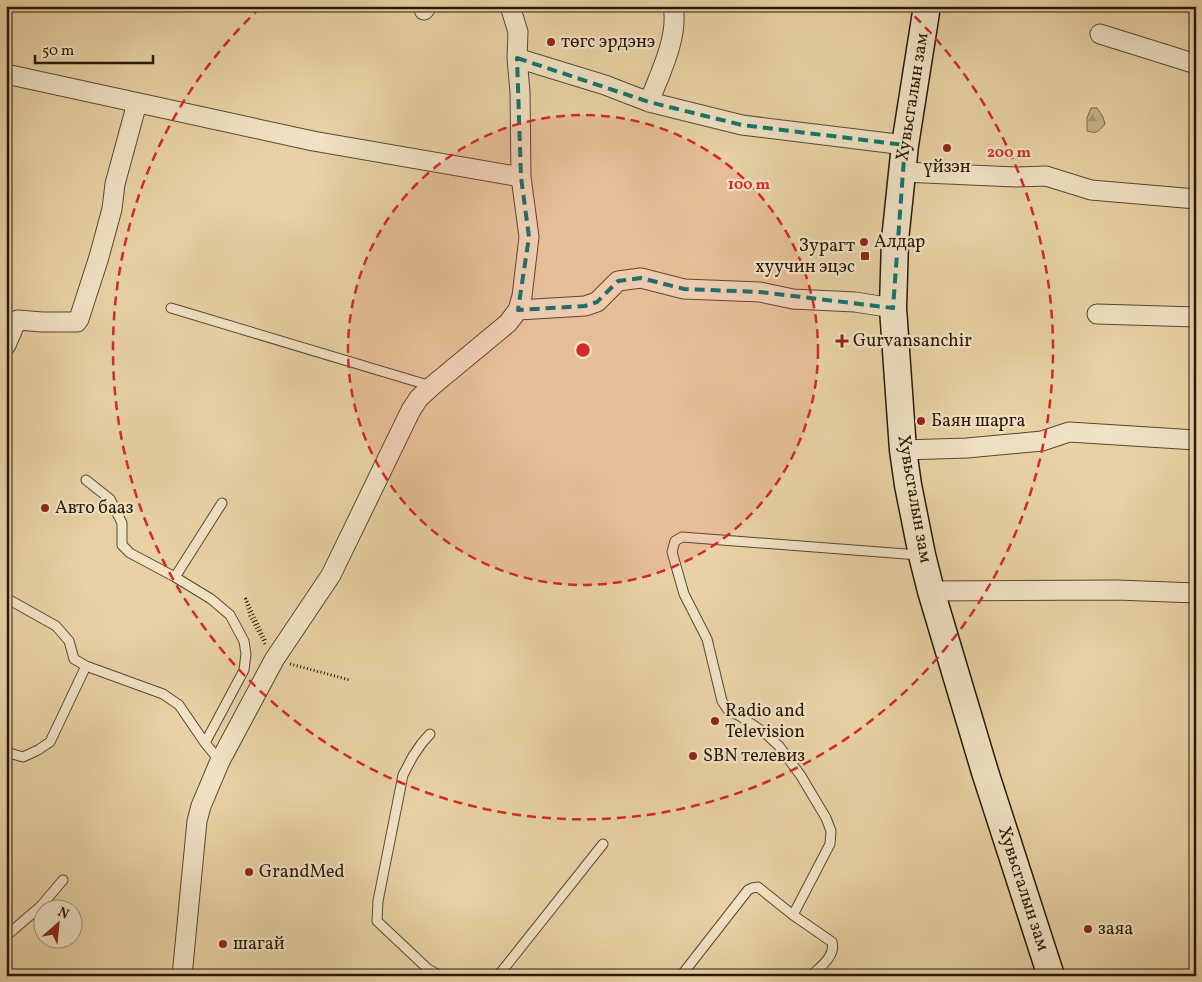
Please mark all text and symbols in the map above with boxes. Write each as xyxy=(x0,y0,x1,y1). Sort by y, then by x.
place label: төгс эрдэнэ xyxy=(561,30,655,55)
street label: Хувьсгалын зам xyxy=(891,31,935,163)
scale bar xyxy=(35,32,152,64)
marker: төгс эрдэнэ xyxy=(545,36,557,48)
text: 50 m xyxy=(42,41,74,62)
marker: үйзэн xyxy=(941,142,953,154)
text: 200 m xyxy=(987,143,1031,164)
place label: үйзэн xyxy=(923,155,971,180)
text: 100 m xyxy=(728,175,771,196)
place label: Алдар xyxy=(874,230,925,255)
place label: Зурагт хуучин эцэс xyxy=(755,234,855,280)
marker: Алдар xyxy=(858,236,870,248)
marker: Зурагт хуучин эцэс xyxy=(859,250,871,262)
place label: Gurvansanchir xyxy=(853,329,972,354)
marker: Gurvansanchir xyxy=(835,334,849,348)
centre of rings xyxy=(574,341,592,359)
place label: Баян шарга xyxy=(931,409,1026,434)
marker: Баян шарга xyxy=(915,415,927,427)
street label: Хувьсгалын зам xyxy=(890,433,938,565)
place label: Авто бааз xyxy=(55,496,134,521)
marker: Авто бааз xyxy=(39,502,51,514)
place label: Radio and Television xyxy=(725,699,805,745)
marker: Radio and Television xyxy=(709,715,721,727)
place label: SBN телевиз xyxy=(703,744,805,769)
marker: SBN телевиз xyxy=(687,750,699,762)
street label: Хувьсгалын зам xyxy=(991,824,1055,954)
place label: GrandMed xyxy=(259,860,345,885)
marker: GrandMed xyxy=(243,866,255,878)
north arrow xyxy=(32,900,82,950)
text: N xyxy=(54,903,72,925)
place label: заяа xyxy=(1098,917,1133,942)
marker: заяа xyxy=(1082,923,1094,935)
place label: шагай xyxy=(233,932,285,957)
marker: шагай xyxy=(217,938,229,950)

